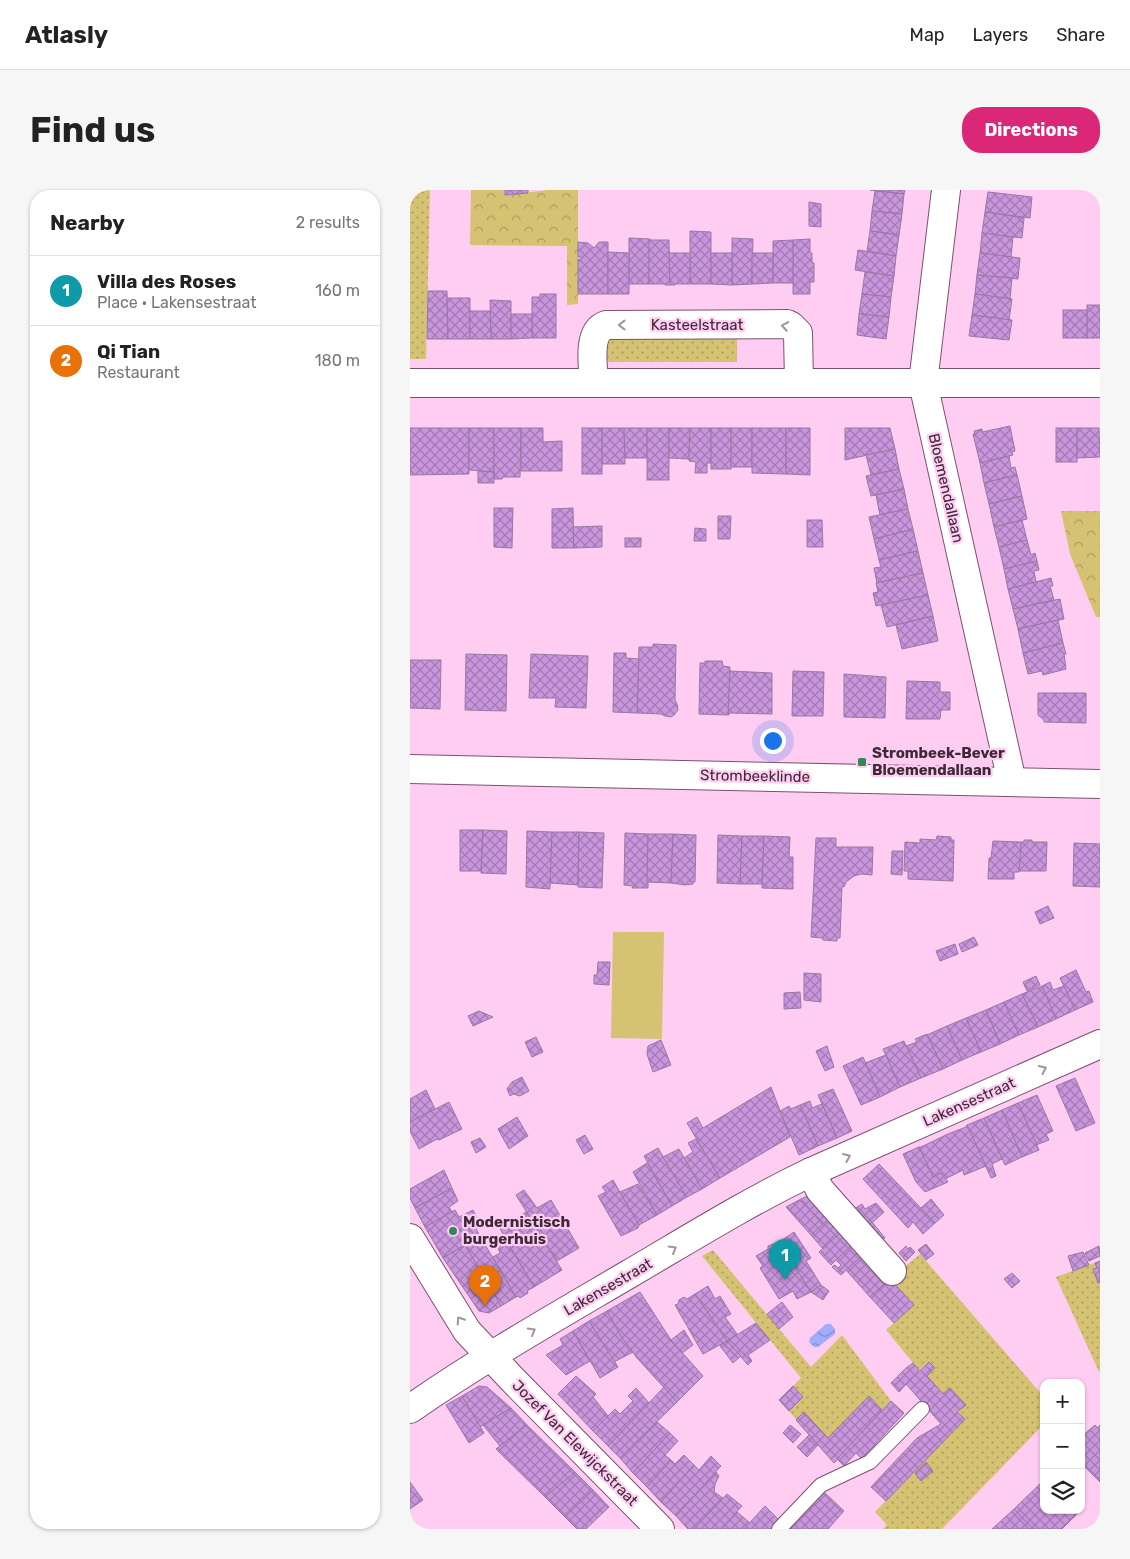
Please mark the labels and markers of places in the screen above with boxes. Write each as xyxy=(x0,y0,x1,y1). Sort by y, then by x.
place label: Strombeek-Bever Bloemendallaan xyxy=(872,744,1005,779)
marker: Strombeek-Bever Bloemendallaan xyxy=(856,756,868,768)
place label: Modernistisch burgerhuis xyxy=(463,1213,570,1248)
marker: Modernistisch burgerhuis xyxy=(447,1225,459,1237)
pin: 1 xyxy=(769,1239,801,1280)
pin: 2 xyxy=(469,1265,501,1306)

